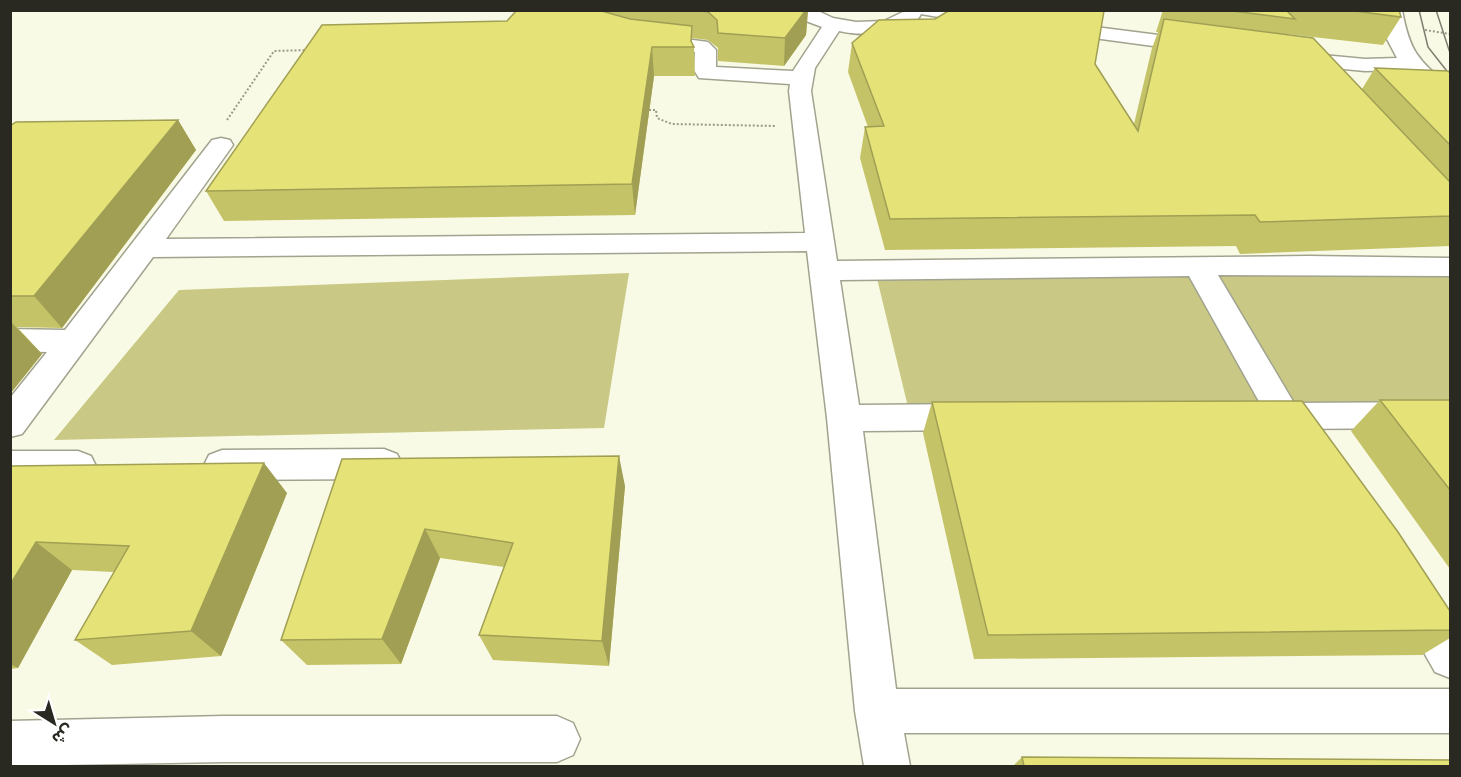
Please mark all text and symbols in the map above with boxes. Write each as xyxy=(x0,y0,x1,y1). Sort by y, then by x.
north arrow xyxy=(24,693,84,753)
text: ش xyxy=(48,720,77,749)

